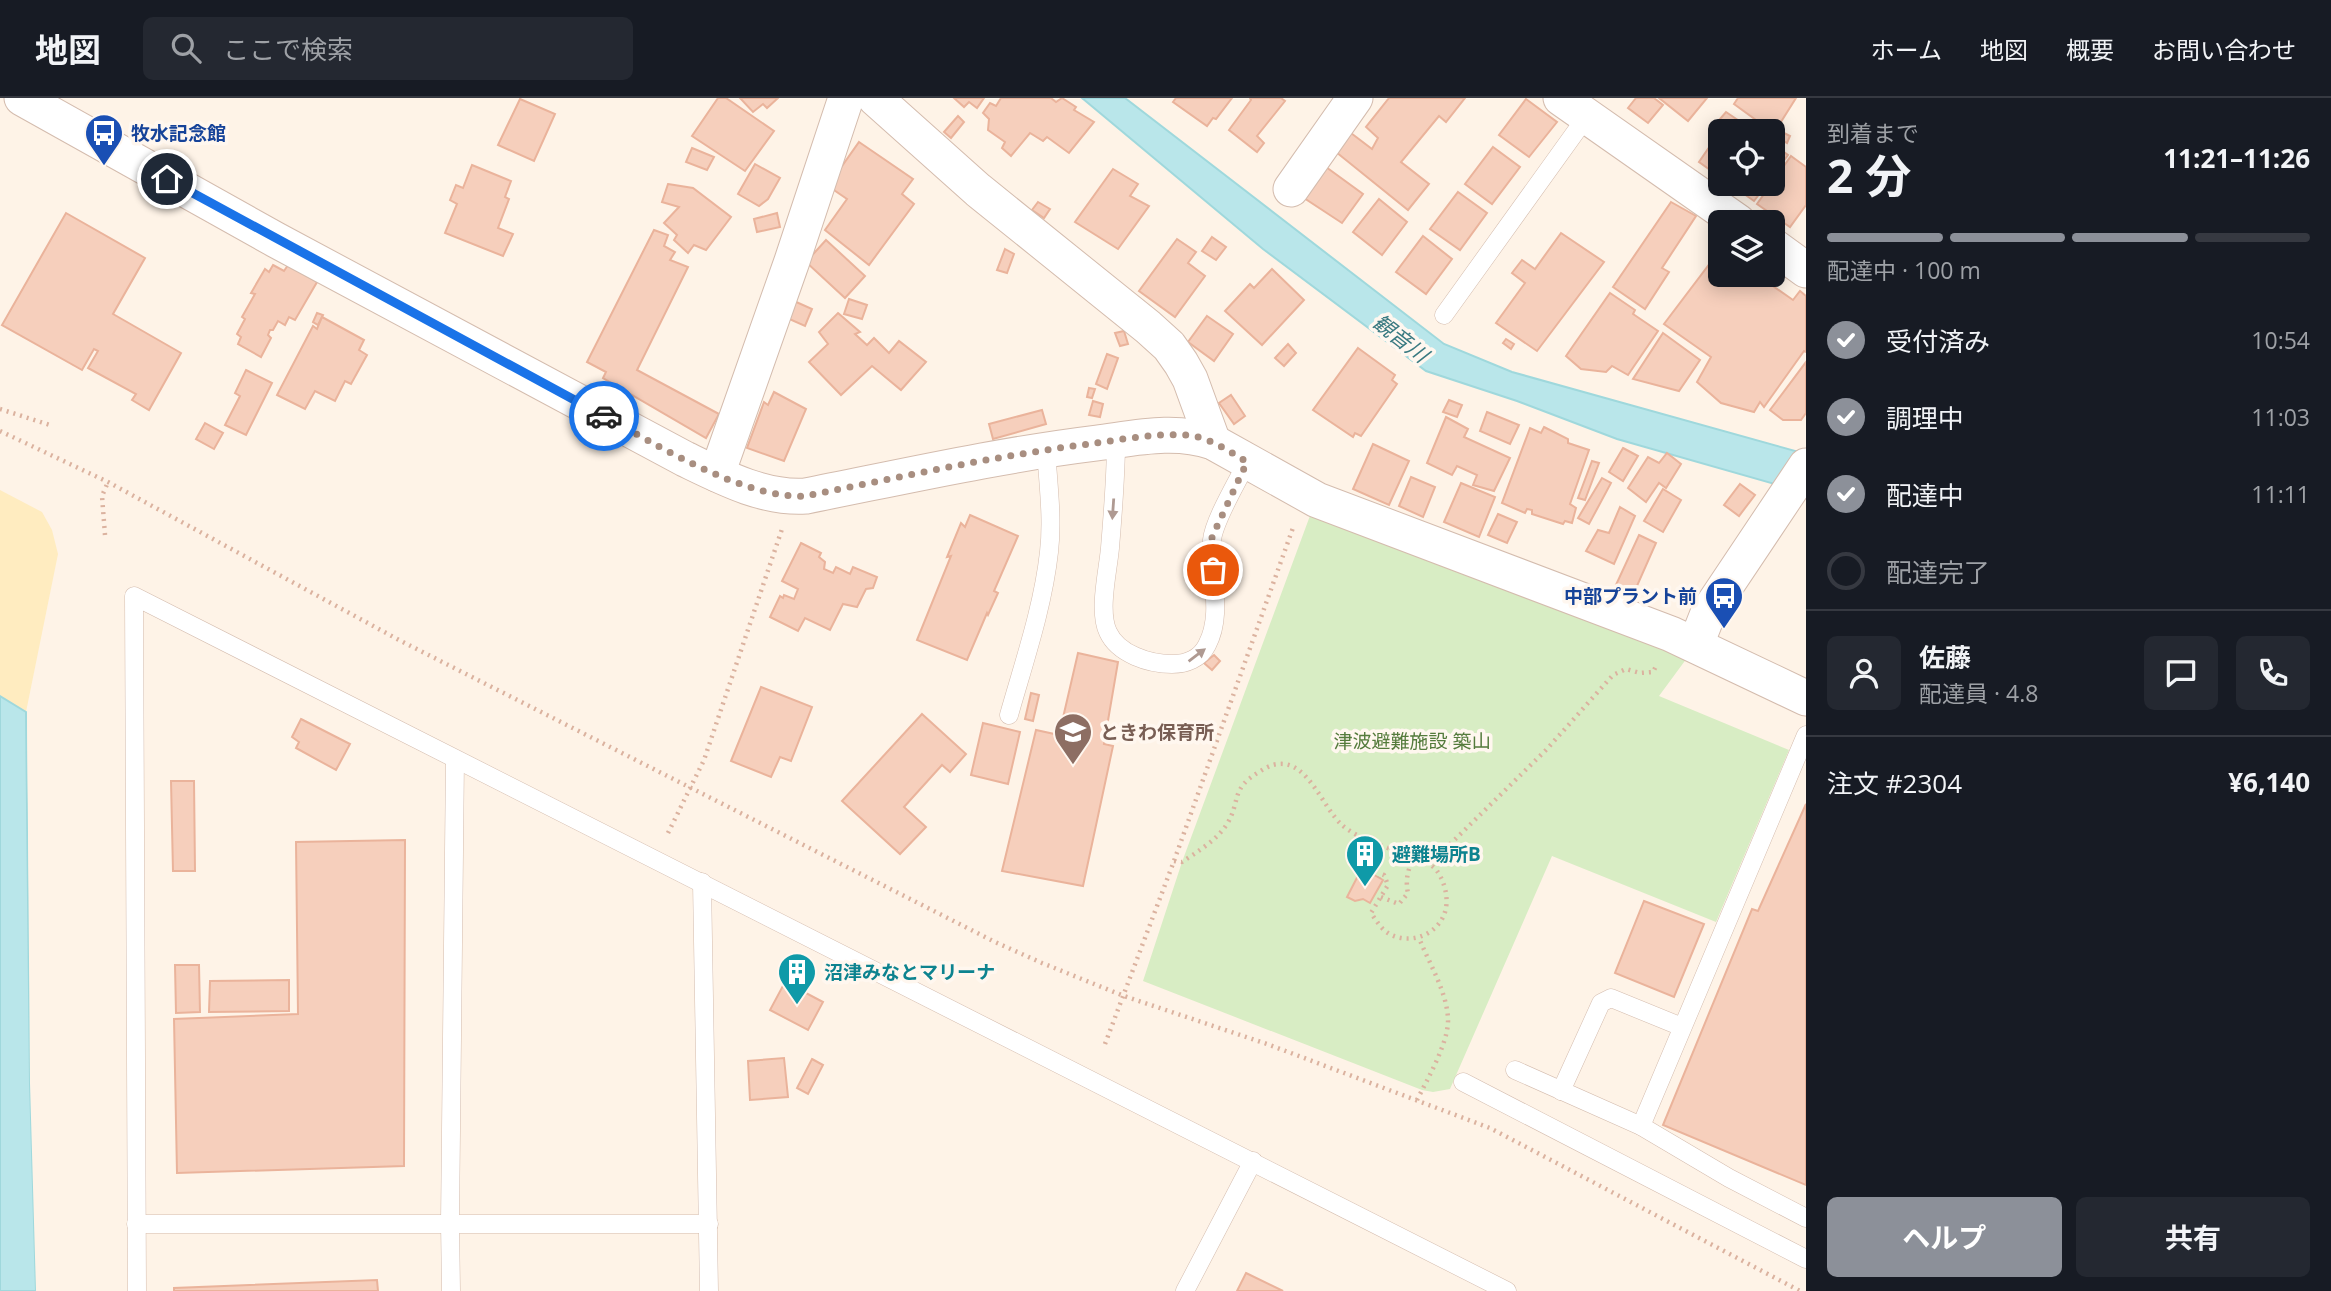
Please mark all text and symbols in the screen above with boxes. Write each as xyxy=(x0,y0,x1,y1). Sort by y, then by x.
search box xyxy=(143,17,633,80)
text: 地図 xyxy=(35,27,101,72)
icon: search xyxy=(167,29,205,67)
text: ここで検索 xyxy=(223,31,353,67)
text: ホーム xyxy=(1871,33,1942,66)
text: 地図 xyxy=(1980,33,2028,66)
text: 概要 xyxy=(2066,33,2114,66)
text: お問い合わせ xyxy=(2152,33,2296,66)
bus stop icon: 牧水記念館 xyxy=(83,112,125,167)
text: 到着まで xyxy=(1827,117,1919,149)
map controls xyxy=(1708,119,1785,287)
button: locate xyxy=(1708,119,1785,196)
place label: 牧水記念館 xyxy=(131,120,226,146)
text: 11:21–11:26 xyxy=(2163,140,2310,176)
text: 2 分 xyxy=(1827,144,1911,206)
pin xyxy=(137,149,197,209)
icon: home xyxy=(148,160,186,198)
button: layers xyxy=(1708,210,1785,287)
text: 配達中 · 100 m xyxy=(1827,254,1981,286)
water label: 観音川 xyxy=(1368,308,1436,370)
icon: check xyxy=(1827,321,1865,359)
text: 受付済み xyxy=(1886,323,1990,359)
text: 10:54 xyxy=(2251,324,2310,356)
courier xyxy=(569,381,639,451)
icon: car xyxy=(585,397,623,435)
icon: check xyxy=(1827,398,1865,436)
text: 調理中 xyxy=(1886,400,1964,436)
text: 11:03 xyxy=(2251,401,2310,433)
icon: check xyxy=(1827,475,1865,513)
text: 配達中 xyxy=(1886,477,1964,513)
text: 11:11 xyxy=(2251,478,2310,510)
one-way arrow xyxy=(1107,498,1118,520)
pin xyxy=(1183,540,1243,600)
icon: bag xyxy=(1194,551,1232,589)
text: 配達完了 xyxy=(1886,554,1990,590)
bus stop icon: 中部プラント前 xyxy=(1703,575,1745,630)
place label: 中部プラント前 xyxy=(1564,583,1697,609)
button: person xyxy=(1827,636,1901,710)
button: chat xyxy=(2144,636,2218,710)
button: phone xyxy=(2236,636,2310,710)
text: 佐藤 xyxy=(1919,639,1971,675)
one-way arrow xyxy=(1187,648,1206,662)
text: 配達員 · 4.8 xyxy=(1919,677,2038,709)
school or university icon: ときわ保育所 xyxy=(1052,711,1094,766)
place label: ときわ保育所 xyxy=(1100,719,1214,745)
park label: 津波避難施設 築山 xyxy=(1334,728,1490,754)
text: ¥6,140 xyxy=(2228,764,2310,800)
text: 注文 #2304 xyxy=(1827,765,1962,801)
building icon: 避難場所B xyxy=(1344,833,1386,888)
place label: 避難場所B xyxy=(1392,841,1481,867)
building icon: 沼津みなとマリーナ xyxy=(776,951,818,1006)
place label: 沼津みなとマリーナ xyxy=(824,959,995,985)
button: ヘルプ xyxy=(1827,1197,2062,1277)
button: 共有 xyxy=(2076,1197,2310,1277)

